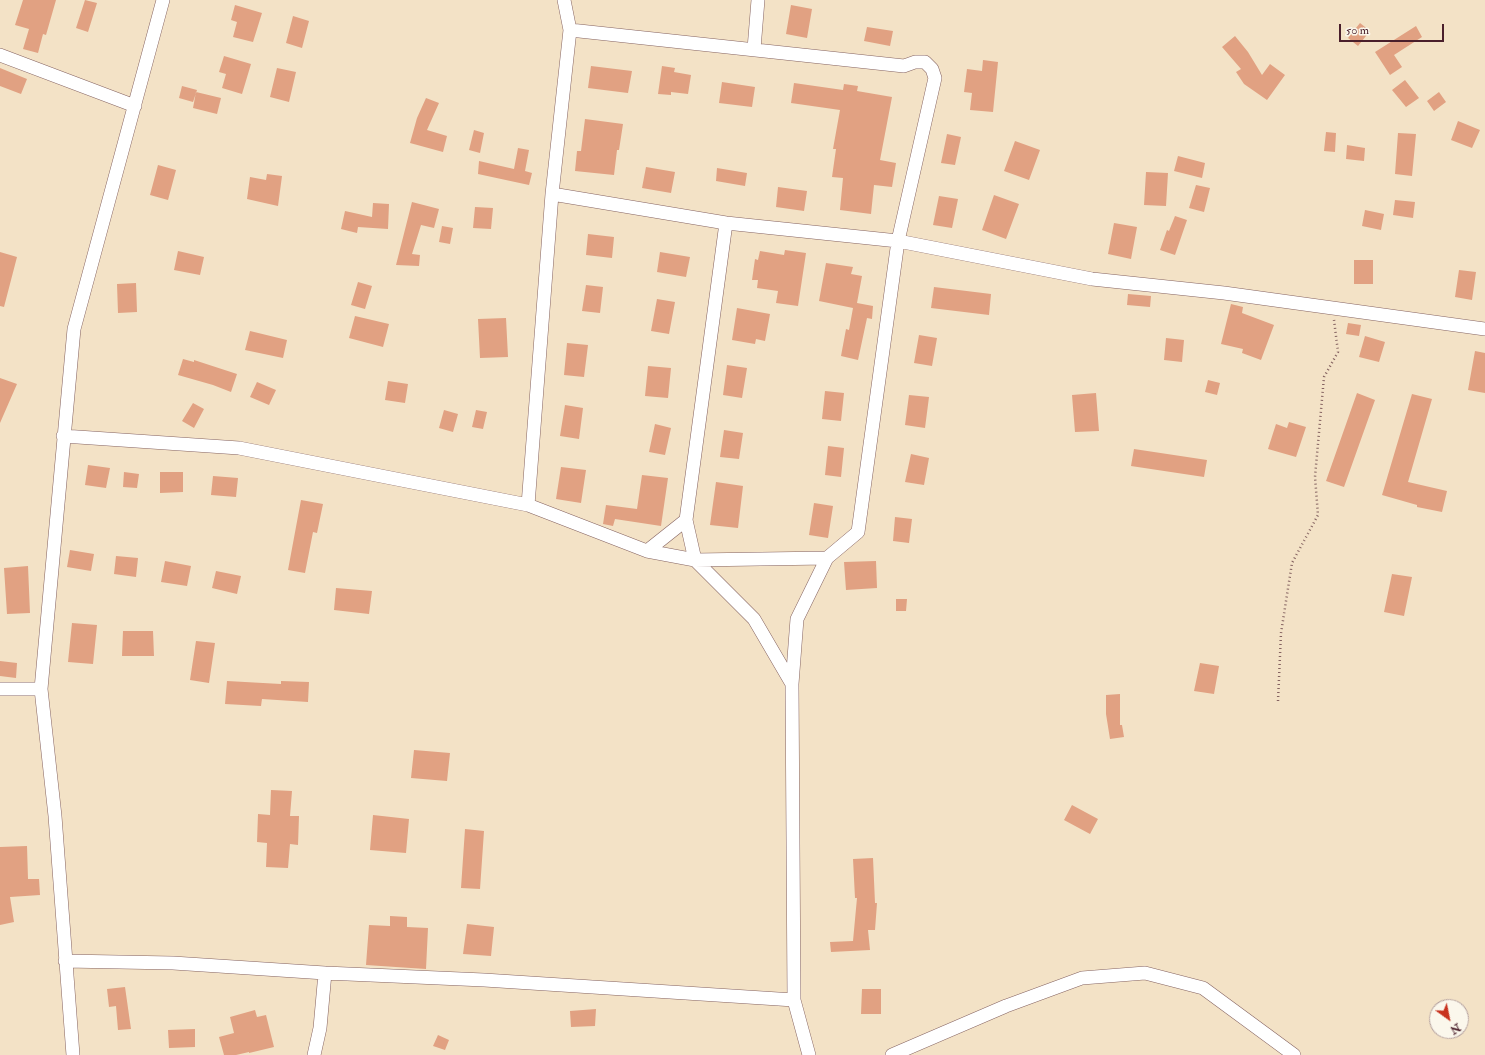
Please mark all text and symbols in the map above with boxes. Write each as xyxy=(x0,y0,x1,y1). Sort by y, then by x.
scale bar xyxy=(1341,16,1446,42)
text: 50 m xyxy=(1346,23,1369,38)
north arrow xyxy=(1429,999,1469,1039)
text: N xyxy=(1448,1021,1463,1037)

